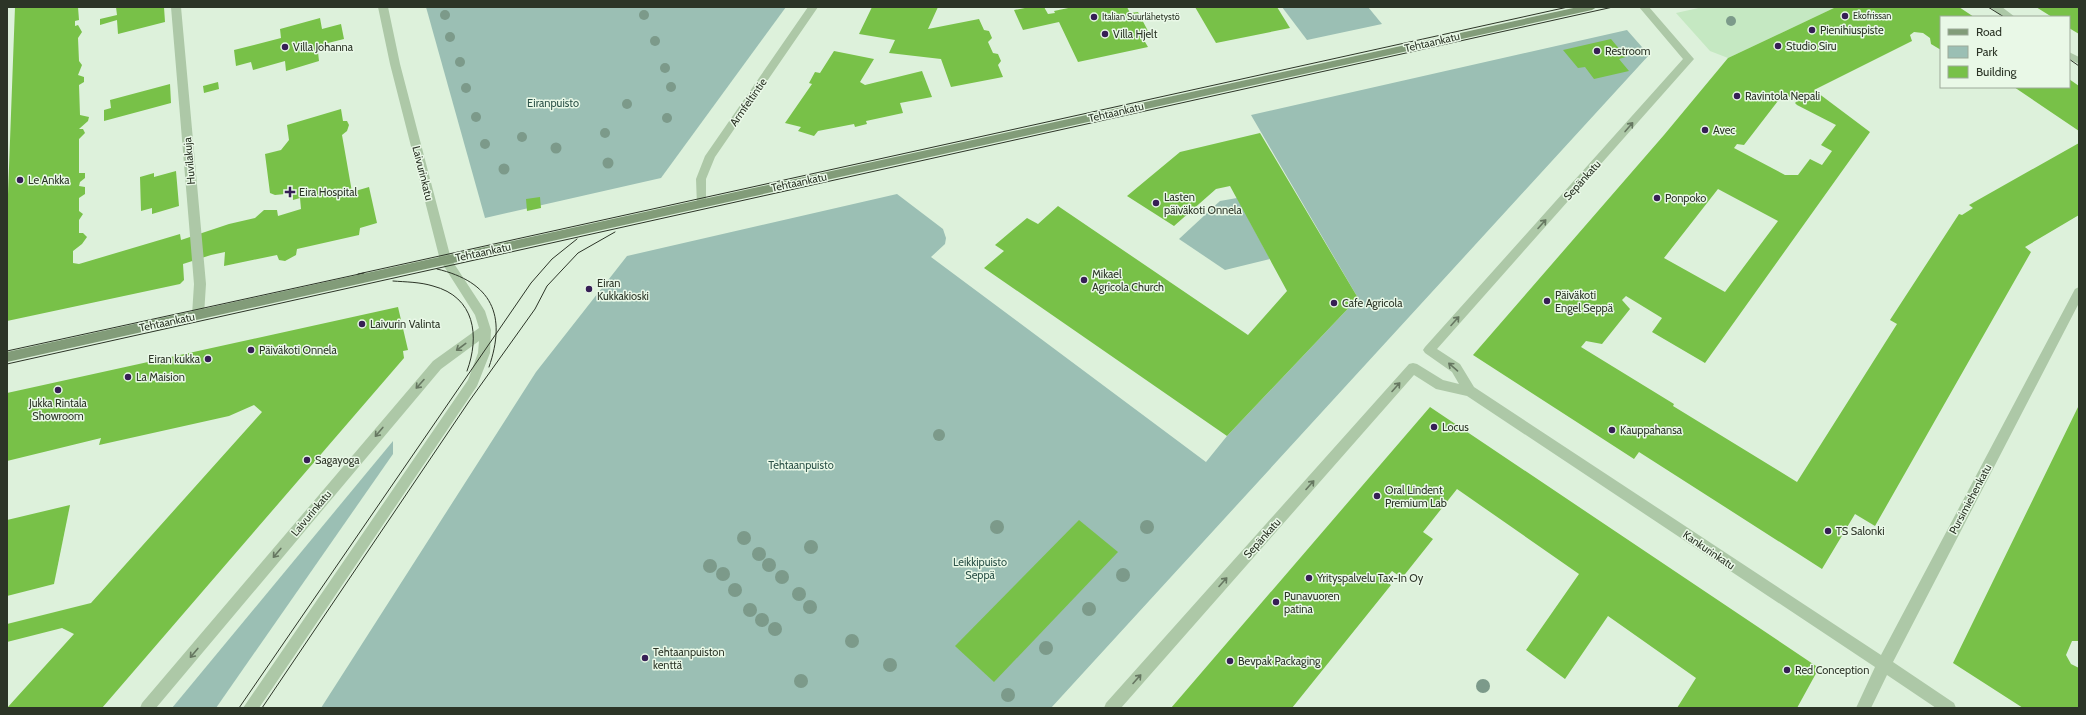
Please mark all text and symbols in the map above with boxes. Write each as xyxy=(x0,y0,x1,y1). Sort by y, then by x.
place label: Ekofrissan xyxy=(1853,10,1891,21)
place label: Italian Suurlähetystö xyxy=(1102,11,1180,22)
marker: Ekofrissan xyxy=(1840,11,1850,21)
marker: Italian Suurlähetystö xyxy=(1089,12,1099,22)
legend xyxy=(1940,16,2070,88)
place label: Pienihiuspiste xyxy=(1820,23,1884,37)
text: Road xyxy=(1976,24,2002,39)
marker: Pienihiuspiste xyxy=(1807,25,1817,35)
place label: Villa Hjelt xyxy=(1113,27,1158,41)
marker: Villa Hjelt xyxy=(1100,29,1110,39)
street label: Tehtaankatu xyxy=(1403,29,1461,55)
place label: Studio Siru xyxy=(1786,39,1837,53)
place label: Villa Johanna xyxy=(293,40,354,54)
marker: Studio Siru xyxy=(1773,41,1783,51)
marker: Villa Johanna xyxy=(280,42,290,52)
place label: Restroom xyxy=(1605,44,1651,58)
text: Park xyxy=(1976,44,1998,59)
marker: Restroom xyxy=(1592,46,1602,56)
text: Building xyxy=(1976,64,2018,79)
street label: Armfeltintie xyxy=(726,75,770,129)
place label: Ravintola Nepali xyxy=(1745,89,1820,103)
marker: Ravintola Nepali xyxy=(1732,91,1742,101)
park label: Eiranpuisto xyxy=(527,96,579,110)
street label: Tehtaankatu xyxy=(1087,99,1145,125)
one-way arrow xyxy=(1624,122,1633,133)
place label: Avec xyxy=(1713,123,1735,137)
marker: Avec xyxy=(1700,125,1710,135)
street label: Huvilakuja xyxy=(180,136,198,185)
street label: Laivurinkatu xyxy=(409,144,437,202)
street label: Sepänkatu xyxy=(1560,157,1604,203)
street label: Tehtaankatu xyxy=(770,169,828,195)
place label: Le Ankka xyxy=(28,173,70,187)
marker: Le Ankka xyxy=(15,175,25,185)
place label: Eira Hospital xyxy=(299,185,357,199)
marker: Eira Hospital xyxy=(284,186,296,198)
place label: Lasten päiväkoti Onnela xyxy=(1164,190,1242,217)
place label: Ponpoko xyxy=(1665,191,1706,205)
marker: Ponpoko xyxy=(1652,193,1662,203)
marker: Lasten päiväkoti Onnela xyxy=(1151,198,1161,208)
one-way arrow xyxy=(1537,220,1546,230)
street label: Tehtaankatu xyxy=(454,239,512,265)
place label: Mikael Agricola Church xyxy=(1092,267,1164,294)
marker: Mikael Agricola Church xyxy=(1079,275,1089,285)
place label: Eiran Kukkakioski xyxy=(597,276,649,303)
marker: Eiran Kukkakioski xyxy=(584,284,594,294)
place label: Päiväkoti Engel Seppä xyxy=(1555,288,1614,315)
place label: Cafe Agricola xyxy=(1342,296,1403,310)
marker: Päiväkoti Engel Seppä xyxy=(1542,296,1552,306)
marker: Cafe Agricola xyxy=(1329,298,1339,308)
street label: Tehtaankatu xyxy=(138,309,196,335)
one-way arrow xyxy=(1450,316,1460,326)
place label: Laivurin Valinta xyxy=(370,317,441,331)
marker: Laivurin Valinta xyxy=(357,319,367,329)
place label: Päiväkoti Onnela xyxy=(259,343,337,357)
one-way arrow xyxy=(456,343,467,351)
marker: Päiväkoti Onnela xyxy=(246,345,256,355)
place label: Eiran kukka xyxy=(148,352,201,366)
marker: Eiran kukka xyxy=(203,354,213,364)
one-way arrow xyxy=(1447,363,1458,371)
place label: La Maision xyxy=(136,370,185,384)
marker: La Maision xyxy=(123,372,133,382)
one-way arrow xyxy=(416,378,425,389)
one-way arrow xyxy=(1391,382,1400,393)
marker: Jukka Rintala Showroom xyxy=(53,385,63,395)
place label: Jukka Rintala Showroom xyxy=(28,396,88,423)
place label: Locus xyxy=(1442,420,1469,434)
marker: Locus xyxy=(1429,422,1439,432)
place label: Kauppahansa xyxy=(1620,423,1683,437)
marker: Kauppahansa xyxy=(1607,425,1617,435)
one-way arrow xyxy=(374,427,383,437)
place label: Sagayoga xyxy=(315,453,360,467)
marker: Sagayoga xyxy=(302,455,312,465)
park label: Tehtaanpuisto xyxy=(768,458,834,472)
street label: Pursimiehenkatu xyxy=(1946,461,1994,536)
one-way arrow xyxy=(1305,479,1314,490)
place label: Oral Lindent Premium Lab xyxy=(1385,483,1447,510)
street label: Laivurinkatu xyxy=(288,487,334,539)
marker: Oral Lindent Premium Lab xyxy=(1372,491,1382,501)
street label: Sepänkatu xyxy=(1240,515,1284,561)
place label: TS Salonki xyxy=(1836,524,1884,538)
marker: TS Salonki xyxy=(1823,526,1833,536)
street label: Kankurinkatu xyxy=(1680,527,1738,573)
one-way arrow xyxy=(273,548,282,558)
park label: Leikkipuisto Seppä xyxy=(953,555,1007,582)
place label: Yrityspalvelu Tax-In Oy xyxy=(1316,571,1424,585)
marker: Yrityspalvelu Tax-In Oy xyxy=(1304,573,1314,583)
one-way arrow xyxy=(1219,577,1228,587)
place label: Punavuoren patina xyxy=(1284,589,1340,616)
marker: Punavuoren patina xyxy=(1271,597,1281,607)
place label: Tehtaanpuiston kenttä xyxy=(653,645,725,672)
one-way arrow xyxy=(189,647,198,658)
marker: Tehtaanpuiston kenttä xyxy=(640,653,650,663)
place label: Bevpak Packaging xyxy=(1238,654,1321,668)
marker: Bevpak Packaging xyxy=(1225,656,1235,666)
place label: Red Conception xyxy=(1795,663,1869,677)
marker: Red Conception xyxy=(1782,665,1792,675)
one-way arrow xyxy=(1132,674,1142,684)

